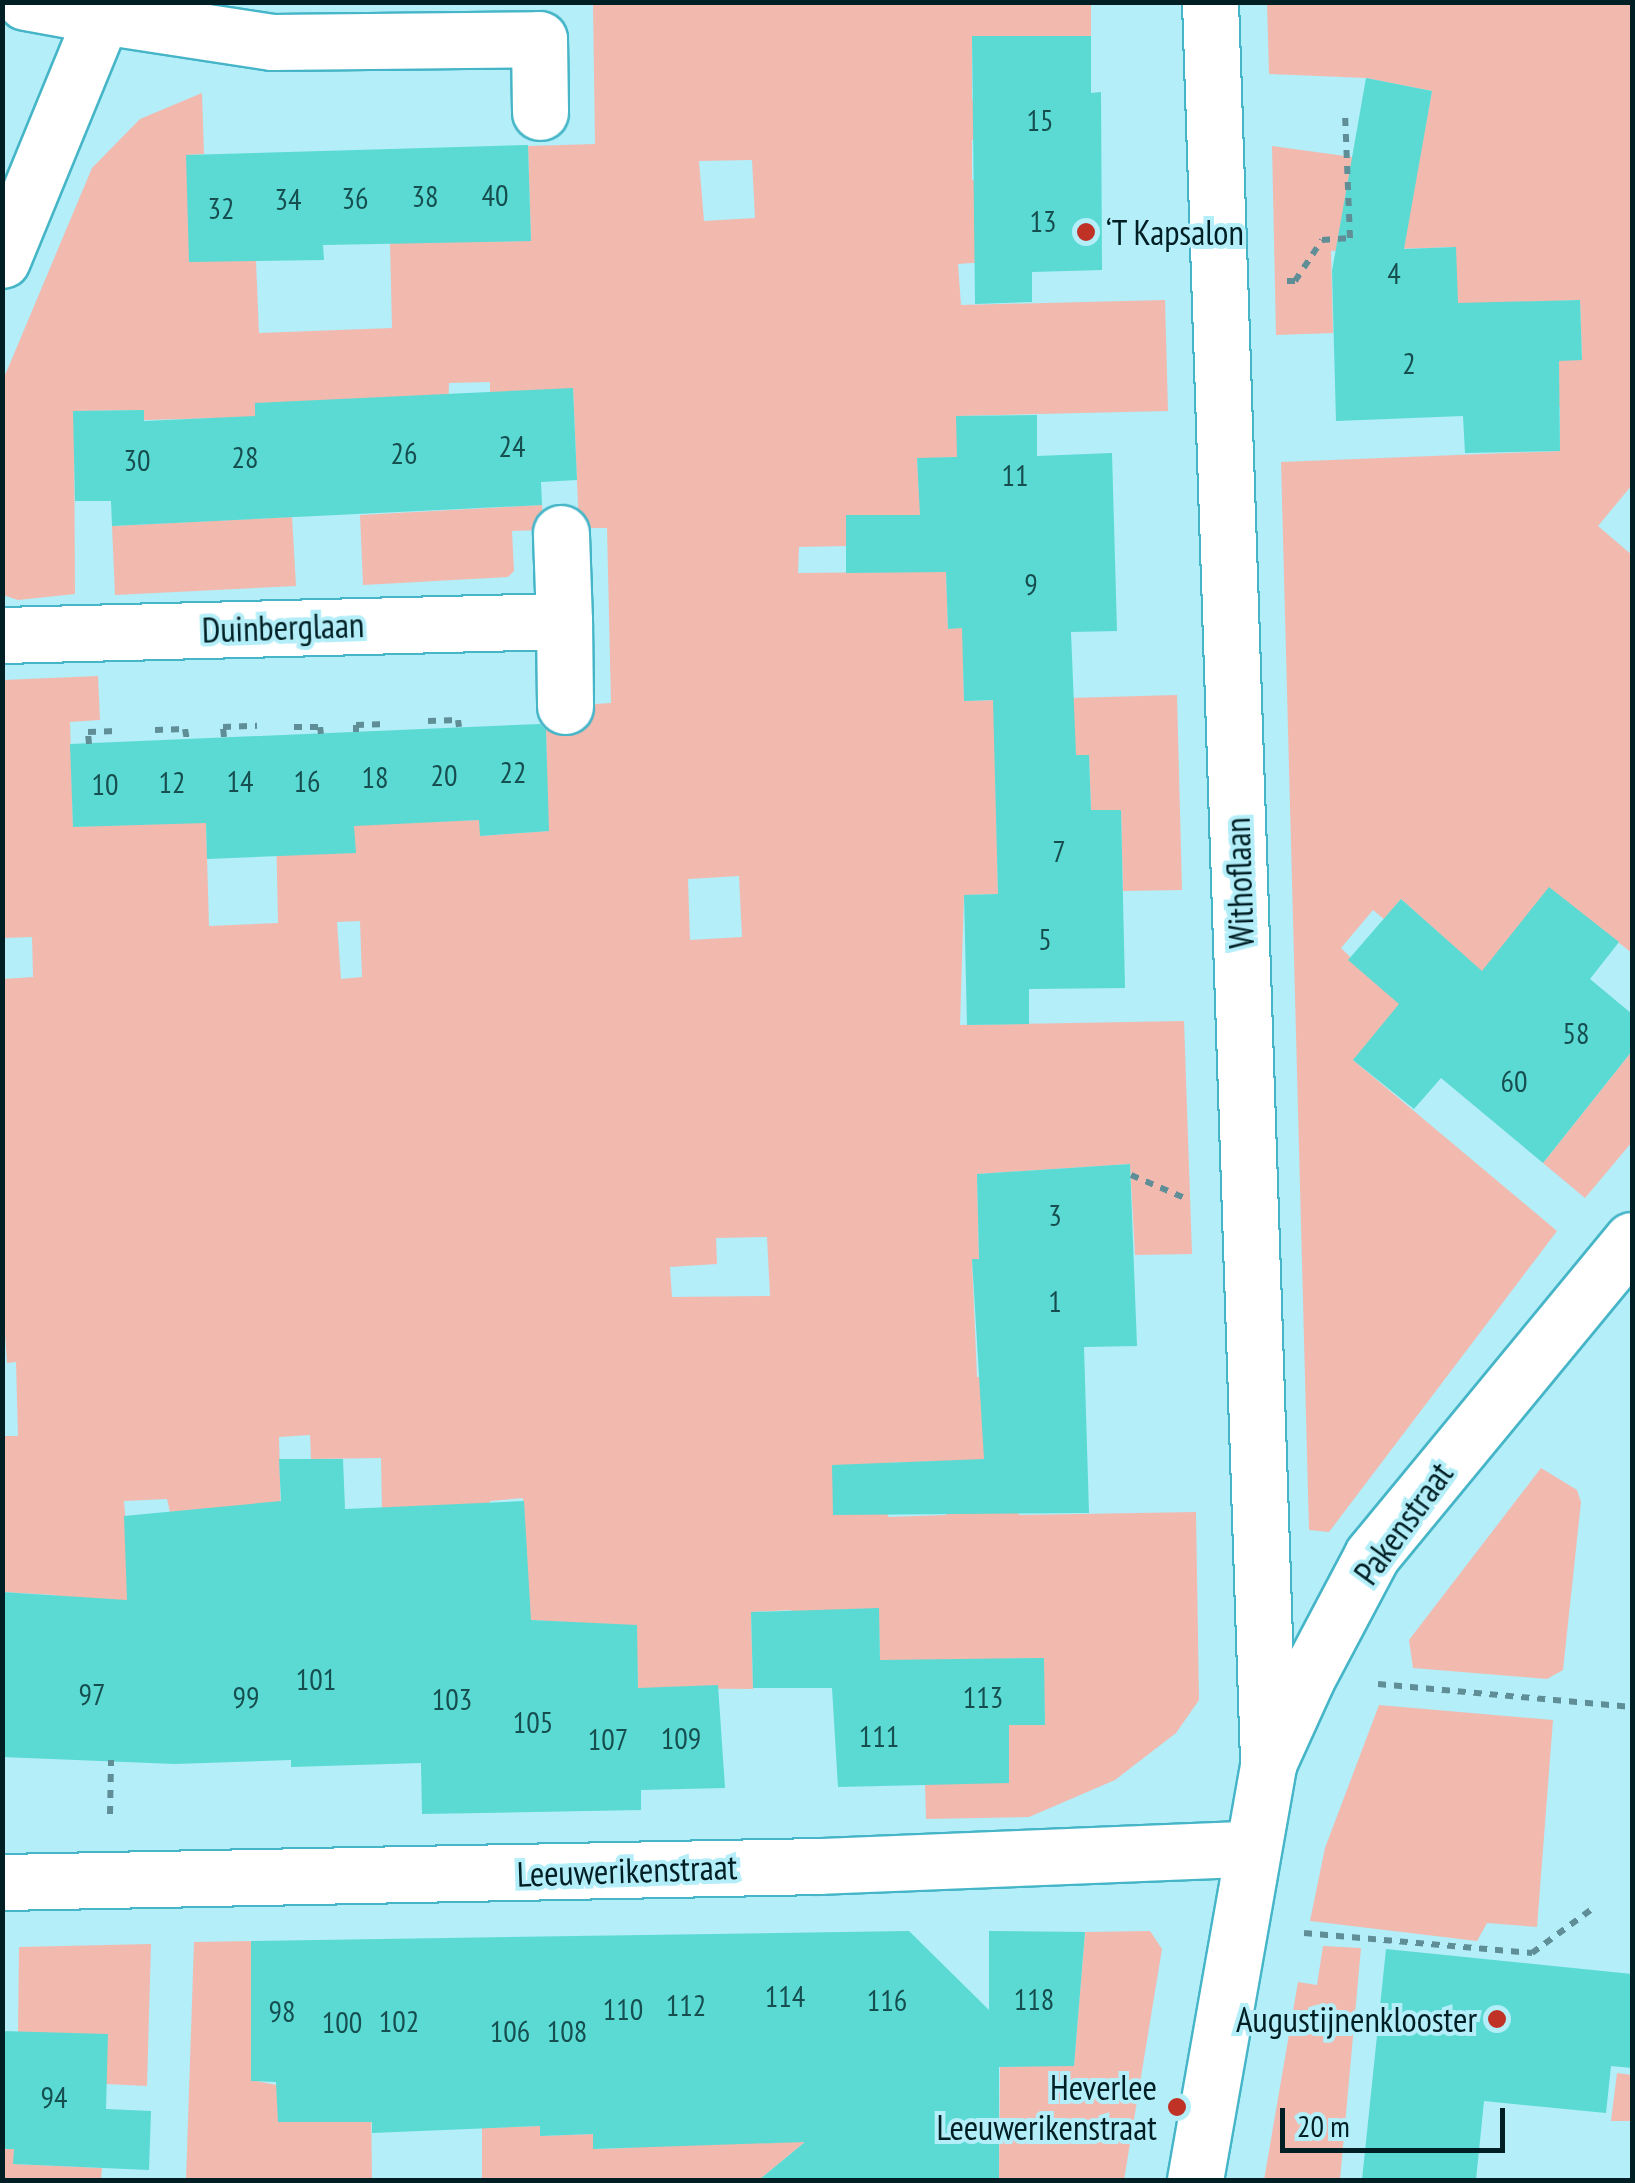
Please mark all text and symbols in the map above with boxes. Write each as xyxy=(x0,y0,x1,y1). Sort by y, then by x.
house number: 15 xyxy=(1027,102,1053,138)
house number: 40 xyxy=(482,177,508,213)
house number: 38 xyxy=(412,178,438,214)
house number: 36 xyxy=(342,180,368,216)
house number: 34 xyxy=(275,181,301,217)
house number: 32 xyxy=(208,190,234,226)
house number: 13 xyxy=(1030,203,1056,239)
place label: ‘T Kapsalon xyxy=(1106,211,1245,253)
marker: ‘T Kapsalon xyxy=(1075,221,1097,243)
house number: 4 xyxy=(1387,255,1401,291)
house number: 2 xyxy=(1402,345,1416,381)
house number: 24 xyxy=(499,428,525,464)
house number: 26 xyxy=(391,435,417,471)
house number: 28 xyxy=(232,439,258,475)
house number: 30 xyxy=(124,442,150,478)
house number: 11 xyxy=(1002,457,1028,493)
house number: 9 xyxy=(1024,566,1038,602)
street label: Duinberglaan xyxy=(201,603,365,651)
house number: 22 xyxy=(500,754,526,790)
house number: 20 xyxy=(431,757,457,793)
house number: 18 xyxy=(362,759,388,795)
house number: 14 xyxy=(227,763,253,799)
house number: 16 xyxy=(294,763,320,799)
house number: 12 xyxy=(159,764,185,800)
house number: 10 xyxy=(92,766,118,802)
street label: Withoflaan xyxy=(1216,817,1262,949)
house number: 7 xyxy=(1052,833,1066,869)
house number: 5 xyxy=(1038,921,1052,957)
house number: 58 xyxy=(1563,1015,1589,1051)
house number: 60 xyxy=(1501,1063,1527,1099)
house number: 3 xyxy=(1048,1197,1062,1233)
house number: 1 xyxy=(1048,1283,1062,1319)
street label: Pakenstraat xyxy=(1345,1454,1461,1592)
house number: 101 xyxy=(296,1661,336,1697)
house number: 97 xyxy=(79,1676,105,1712)
house number: 99 xyxy=(233,1679,259,1715)
house number: 113 xyxy=(963,1679,1003,1715)
house number: 103 xyxy=(432,1681,472,1717)
house number: 105 xyxy=(513,1704,553,1740)
house number: 111 xyxy=(859,1718,899,1754)
house number: 109 xyxy=(661,1720,701,1756)
house number: 107 xyxy=(588,1721,628,1757)
street label: Leeuwerikenstraat xyxy=(516,1845,738,1895)
house number: 114 xyxy=(765,1978,805,2014)
house number: 118 xyxy=(1014,1981,1054,2017)
house number: 116 xyxy=(867,1982,907,2018)
house number: 112 xyxy=(666,1987,706,2023)
house number: 110 xyxy=(603,1991,643,2027)
house number: 98 xyxy=(269,1993,295,2029)
place label: Augustijnenklooster xyxy=(1236,1998,1477,2040)
house number: 102 xyxy=(379,2003,419,2039)
house number: 100 xyxy=(322,2004,362,2040)
marker: Augustijnenklooster xyxy=(1486,2008,1508,2030)
house number: 106 xyxy=(490,2013,530,2049)
house number: 108 xyxy=(547,2013,587,2049)
place label: Heverlee Leeuwerikenstraat xyxy=(937,2066,1157,2148)
house number: 94 xyxy=(41,2079,67,2115)
scale bar xyxy=(1285,2088,1510,2150)
marker: Heverlee Leeuwerikenstraat xyxy=(1166,2096,1188,2118)
text: 20 m xyxy=(1297,2106,1350,2145)

